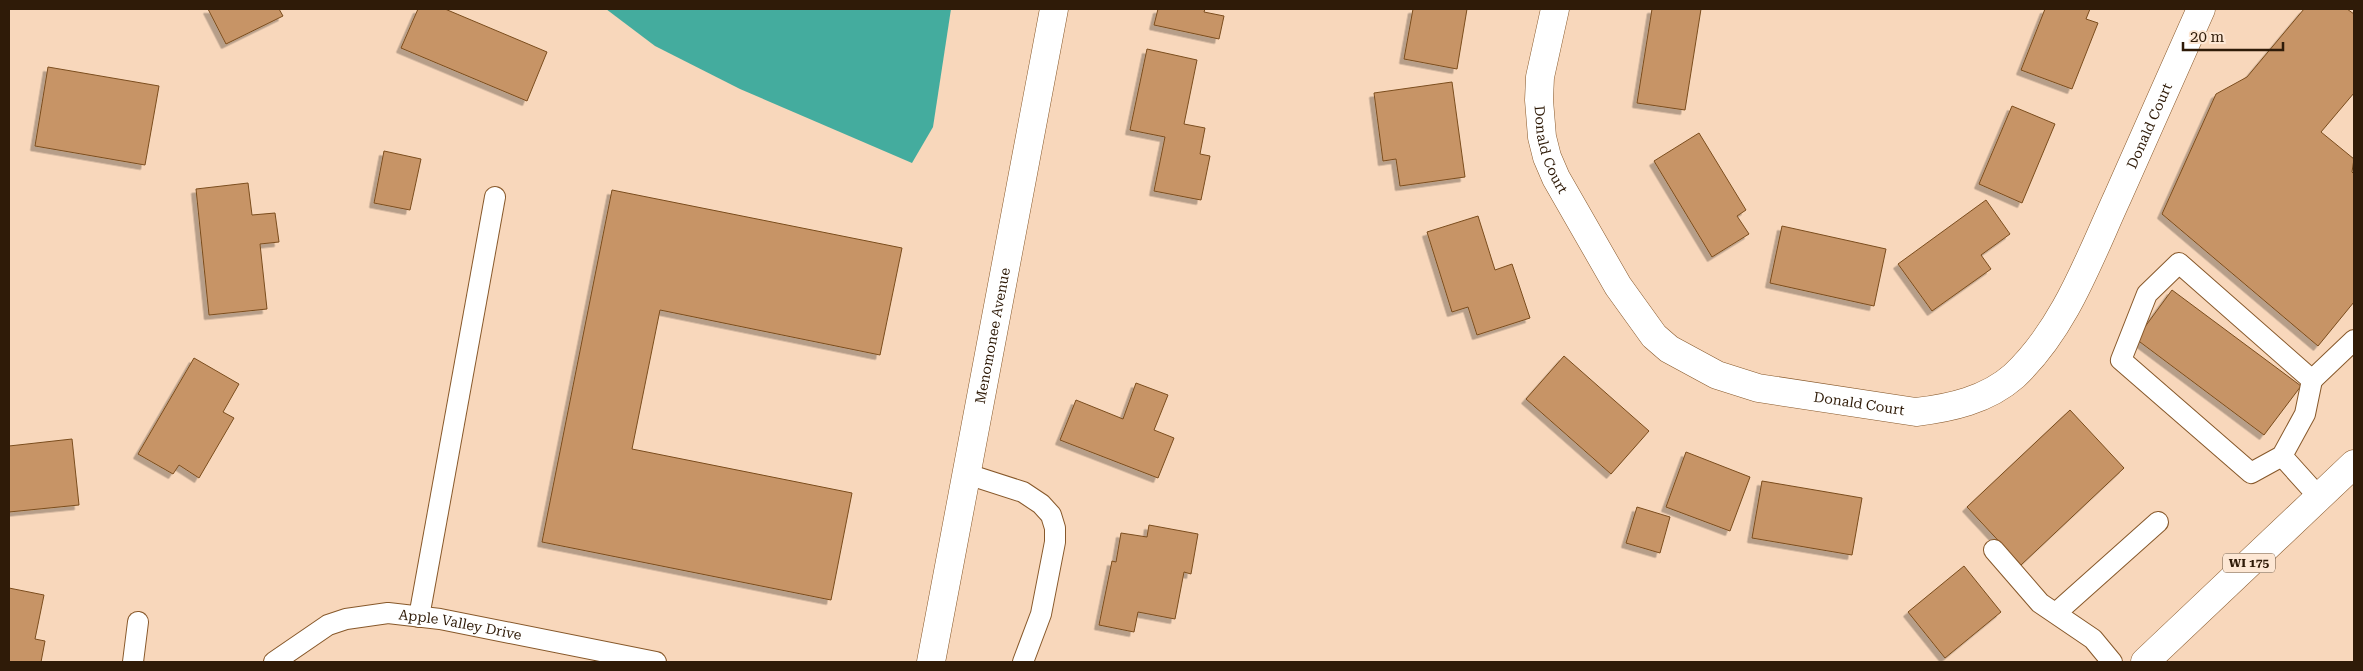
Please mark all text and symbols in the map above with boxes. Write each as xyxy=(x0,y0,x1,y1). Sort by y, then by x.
scale bar xyxy=(2183,20,2283,52)
text: 20 m xyxy=(2190,28,2225,46)
street label: Donald Court xyxy=(2123,80,2175,171)
street label: Donald Court xyxy=(1531,105,1571,196)
street label: Menomonee Avenue xyxy=(972,266,1013,405)
street label: Donald Court xyxy=(1812,389,1906,418)
road number: WI 175 xyxy=(2223,554,2275,572)
street label: Apple Valley Drive xyxy=(398,606,523,643)

